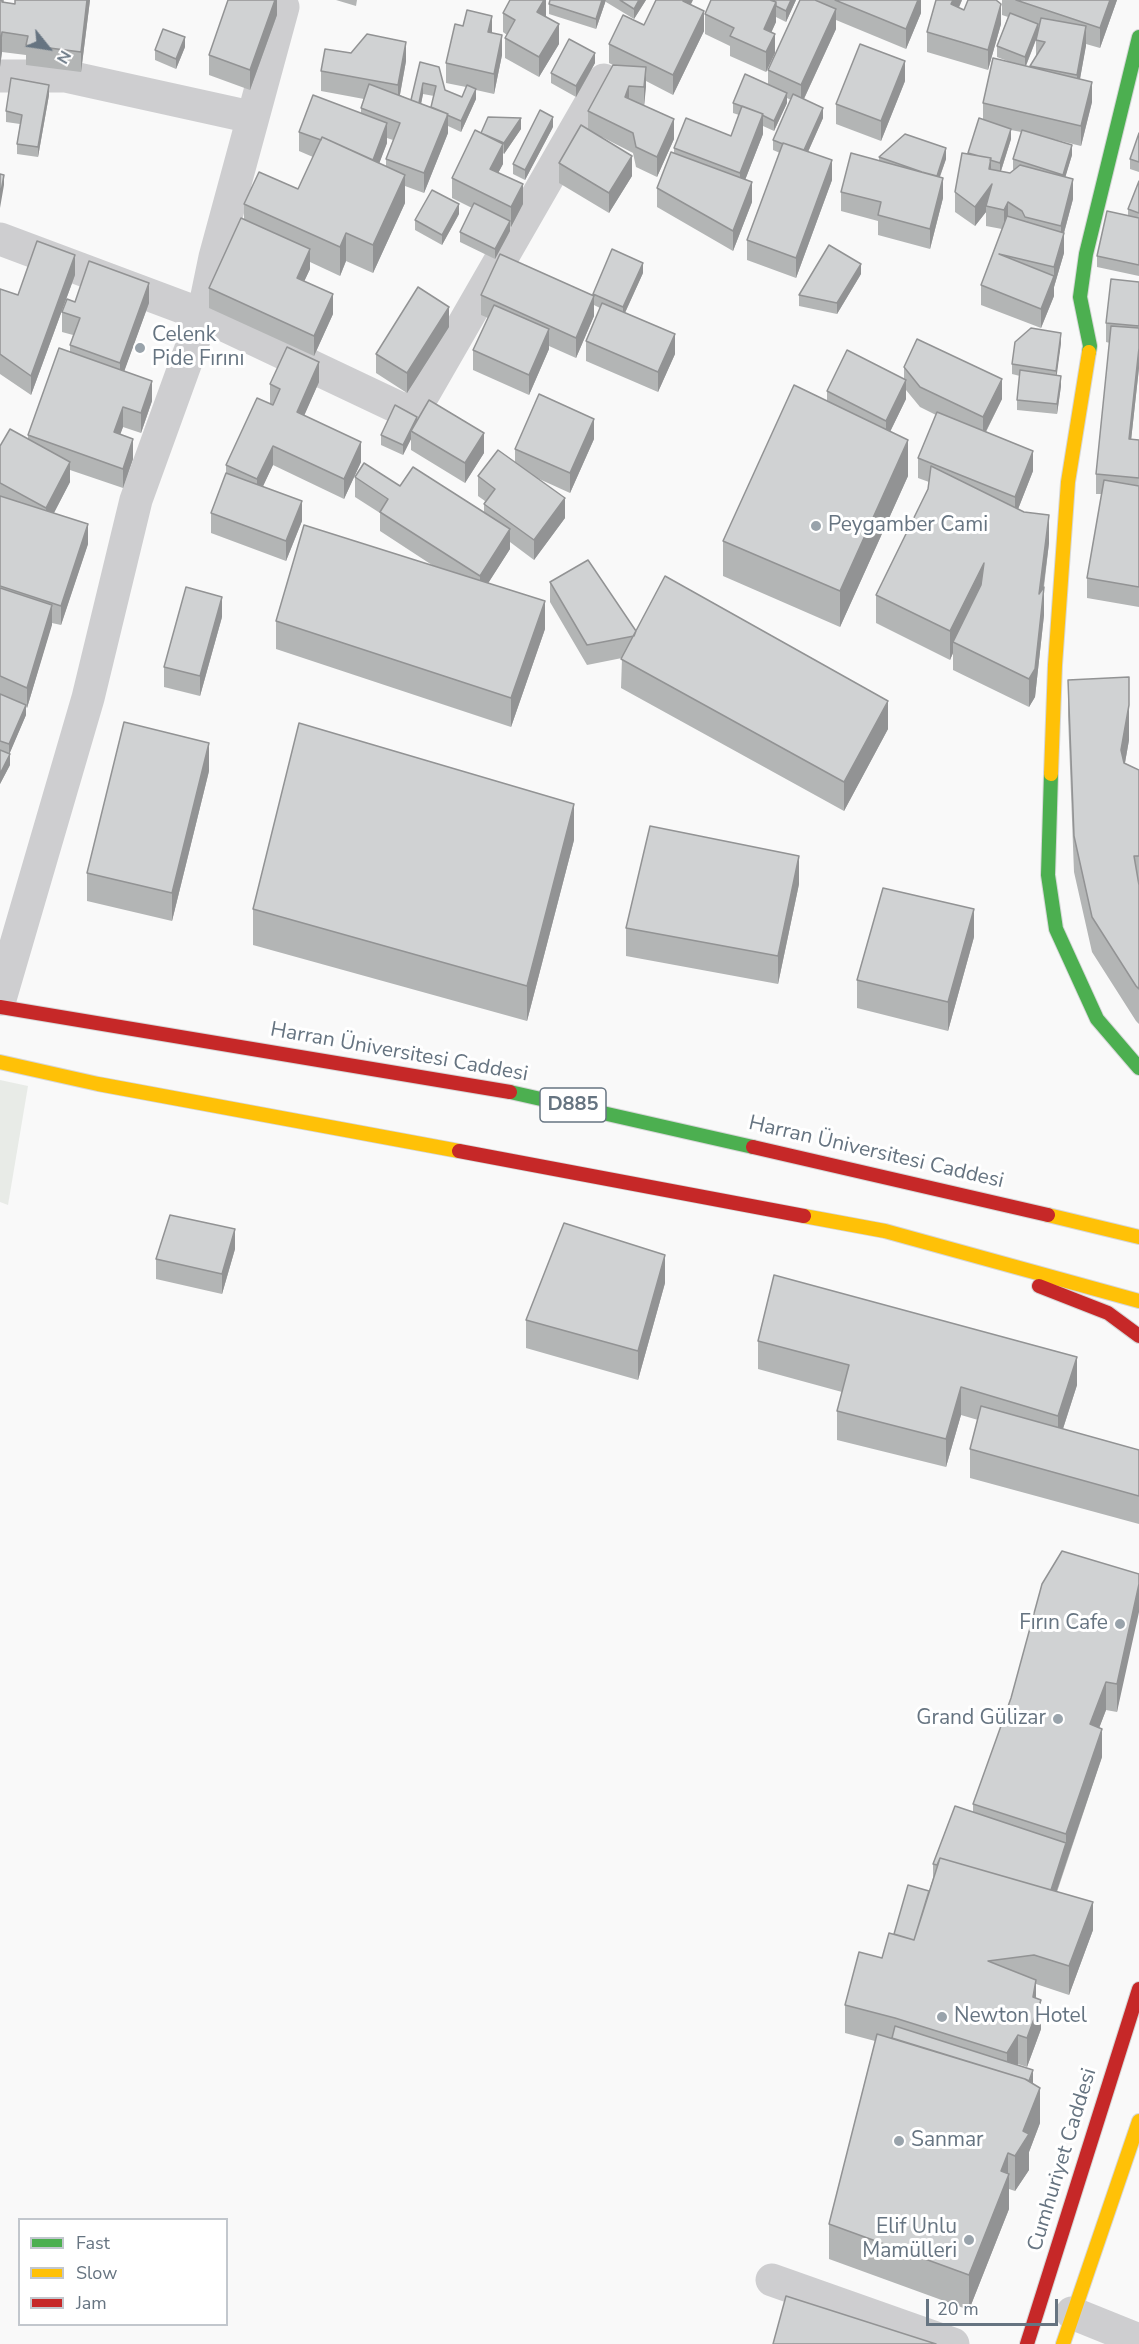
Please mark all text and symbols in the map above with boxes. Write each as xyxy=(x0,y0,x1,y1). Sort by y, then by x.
north arrow xyxy=(18,18,78,78)
text: N xyxy=(51,46,76,68)
place label: Celenk Pide Fırını xyxy=(152,323,244,373)
marker: Celenk Pide Fırını xyxy=(133,341,147,355)
place label: Peygamber Cami xyxy=(828,513,988,539)
marker: Peygamber Cami xyxy=(809,519,823,533)
street label: Harran Üniversitesi Caddesi xyxy=(268,1018,530,1088)
road number: D885 xyxy=(540,1088,606,1122)
street label: Harran Üniversitesi Caddesi xyxy=(746,1111,1006,1195)
place label: Fırın Cafe xyxy=(1019,1611,1108,1637)
marker: Fırın Cafe xyxy=(1113,1617,1127,1631)
place label: Grand Gülizar xyxy=(916,1706,1046,1732)
marker: Grand Gülizar xyxy=(1051,1712,1065,1726)
place label: Newton Hotel xyxy=(954,2004,1087,2030)
marker: Newton Hotel xyxy=(935,2010,949,2024)
street label: Cumhuriyet Caddesi xyxy=(1023,2066,1103,2254)
place label: Sanmar xyxy=(911,2128,984,2154)
marker: Sanmar xyxy=(892,2134,906,2148)
place label: Elif Unlu Mamülleri xyxy=(862,2215,957,2265)
legend xyxy=(18,2218,228,2326)
text: Fast xyxy=(76,2231,110,2255)
marker: Elif Unlu Mamülleri xyxy=(962,2233,976,2247)
text: Slow xyxy=(76,2261,117,2285)
scale bar xyxy=(929,2287,1061,2325)
text: Jam xyxy=(76,2291,107,2315)
text: 20 m xyxy=(937,2297,979,2321)

